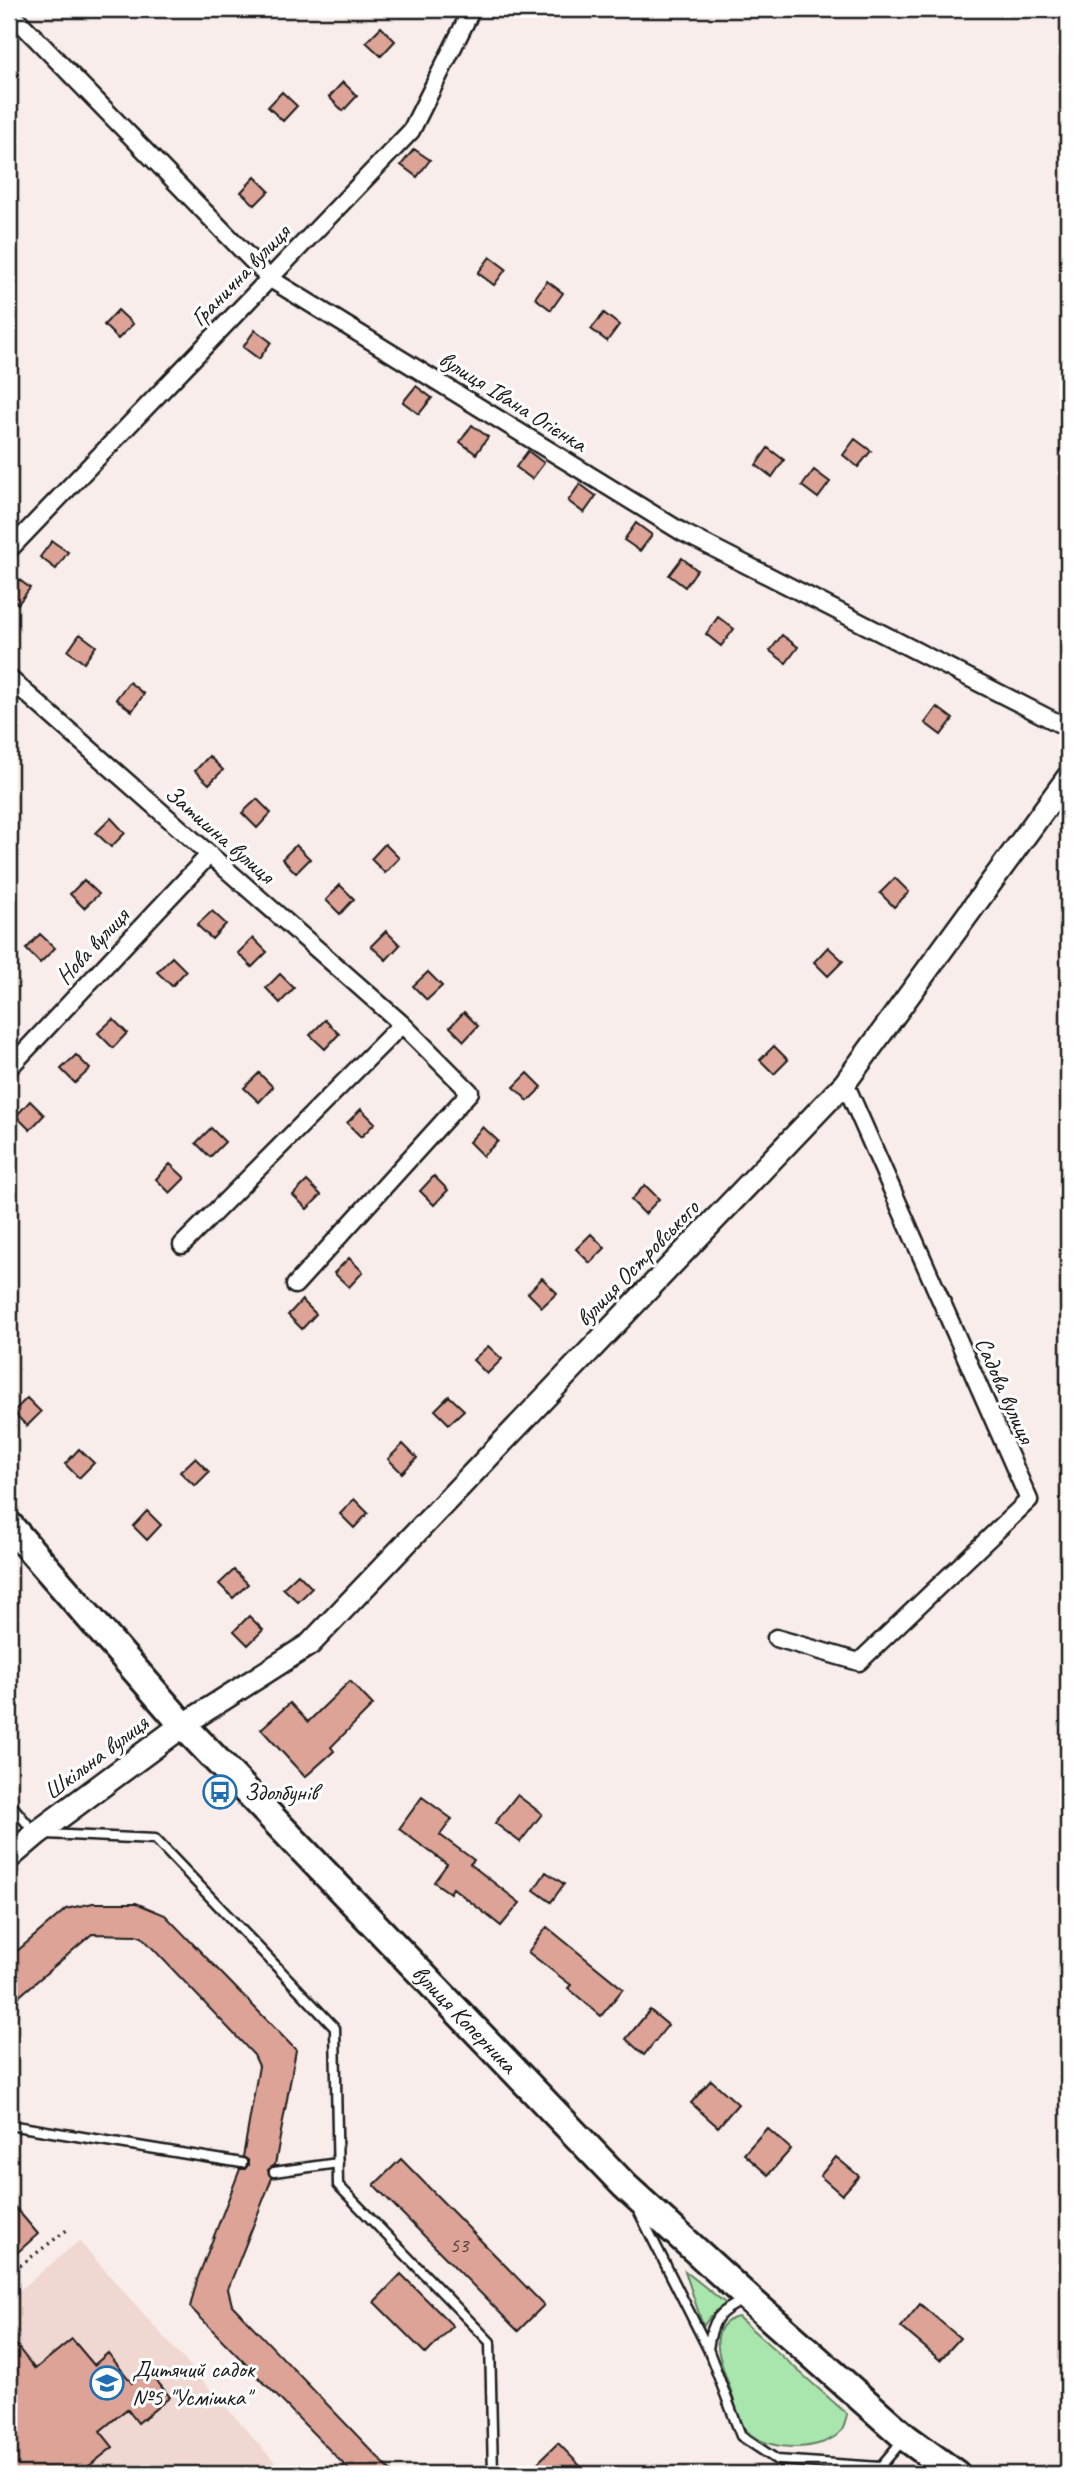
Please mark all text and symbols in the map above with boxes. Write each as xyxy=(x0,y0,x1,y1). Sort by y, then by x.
street label: Гранична вулиця xyxy=(184,216,297,332)
street label: вулиця Івана Огієнка xyxy=(433,344,594,459)
street label: Затишна вулиця xyxy=(159,778,282,891)
street label: Нова вулиця xyxy=(49,900,136,991)
street label: вулиця Островського xyxy=(569,1192,706,1333)
street label: Садова вулиця xyxy=(968,1332,1042,1449)
street label: Шкільна вулиця xyxy=(38,1707,155,1806)
bus stop icon: Здолбунів xyxy=(201,1773,239,1811)
place label: Здолбунів xyxy=(244,1777,323,1807)
street label: вулиця Коперника xyxy=(406,1958,525,2080)
house number: 53 xyxy=(450,2232,470,2258)
place label: Дитячий садок №5 "Усмішка" xyxy=(132,2354,257,2412)
school or university icon: Дитячий садок №5 "Усмішка" xyxy=(88,2364,126,2402)

